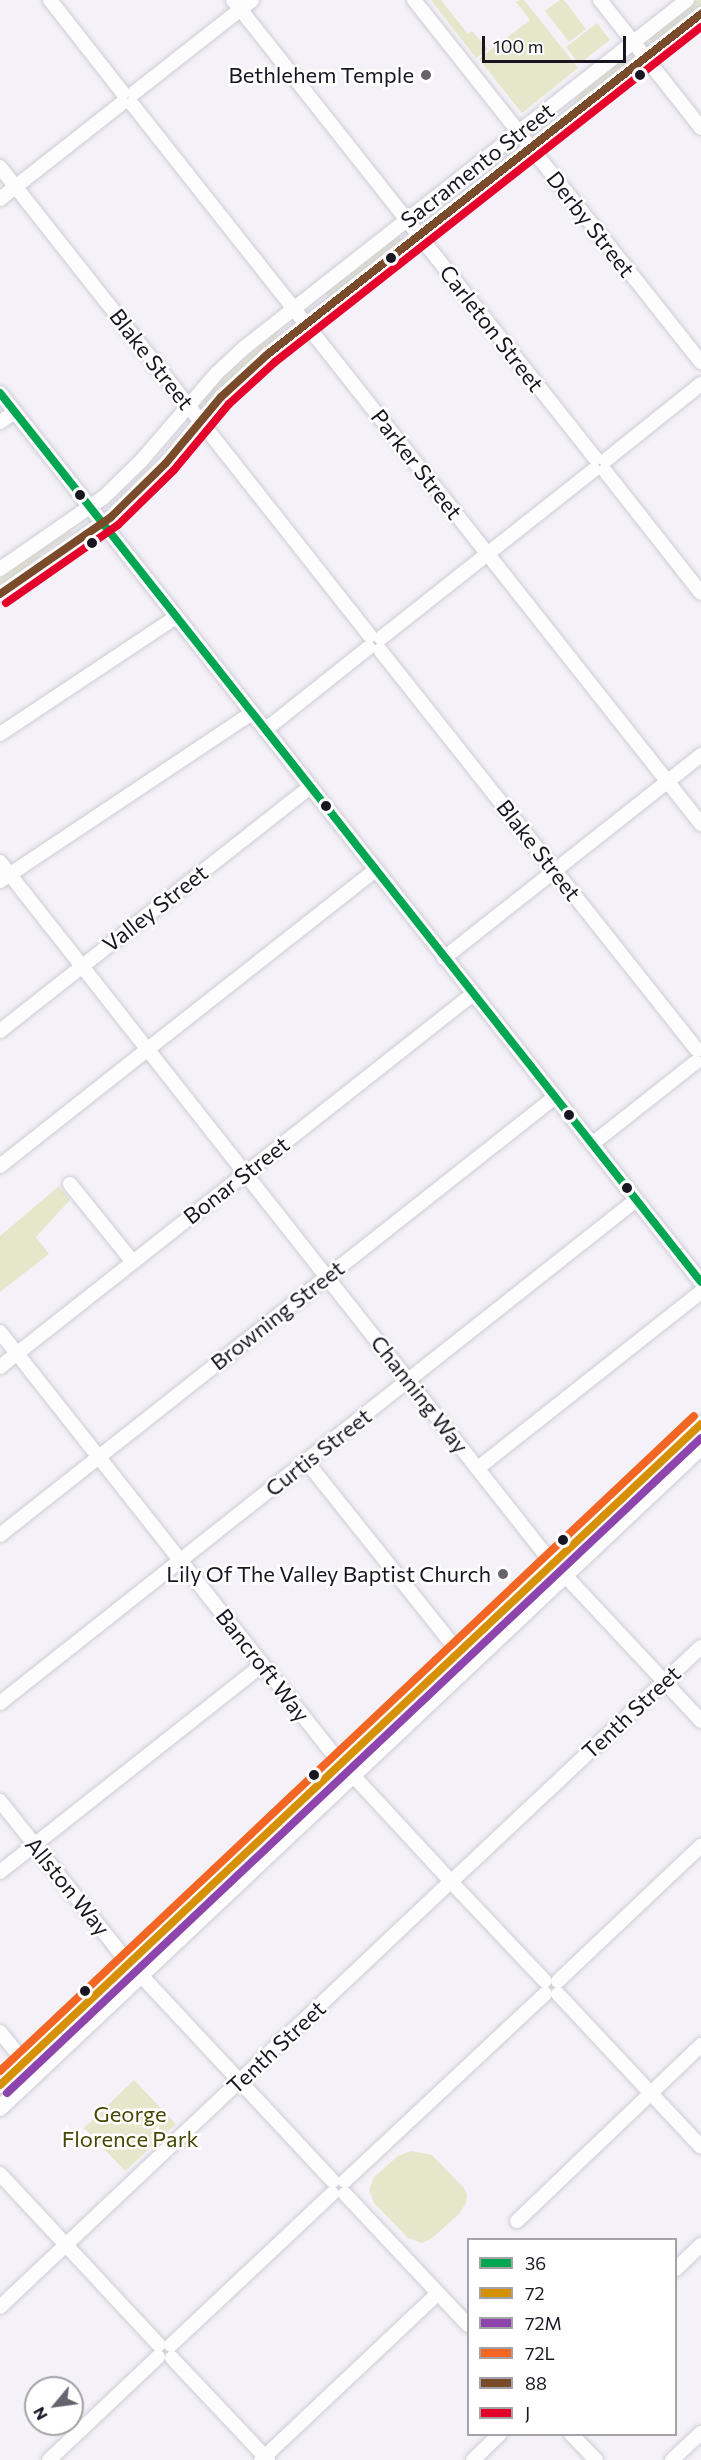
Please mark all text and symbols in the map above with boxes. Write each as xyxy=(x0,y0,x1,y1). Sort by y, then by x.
scale bar xyxy=(485,24,629,62)
text: 100 m xyxy=(493,35,543,57)
place label: Bethlehem Temple xyxy=(229,62,414,88)
marker: Bethlehem Temple xyxy=(419,68,433,82)
unlabelled marker xyxy=(634,69,646,81)
street label: Sacramento Street xyxy=(395,97,559,233)
street label: Derby Street xyxy=(541,166,641,282)
unlabelled marker xyxy=(385,252,397,264)
street label: Carleton Street xyxy=(434,259,550,397)
street label: Blake Street xyxy=(104,303,200,415)
street label: Parker Street xyxy=(366,404,468,524)
unlabelled marker xyxy=(74,489,86,501)
unlabelled marker xyxy=(86,537,98,549)
street label: Blake Street xyxy=(491,794,587,906)
unlabelled marker xyxy=(320,800,332,812)
street label: Valley Street xyxy=(97,859,213,957)
unlabelled marker xyxy=(563,1109,575,1121)
street label: Bonar Street xyxy=(178,1131,294,1229)
unlabelled marker xyxy=(621,1182,633,1194)
street label: Browning Street xyxy=(205,1255,349,1375)
street label: Channing Way xyxy=(366,1330,474,1458)
street label: Curtis Street xyxy=(260,1402,376,1502)
unlabelled marker xyxy=(557,1534,569,1546)
place label: Lily Of The Valley Baptist Church xyxy=(166,1561,491,1587)
marker: Lily Of The Valley Baptist Church xyxy=(496,1567,510,1581)
street label: Bancroft Way xyxy=(211,1603,315,1727)
street label: Tenth Street xyxy=(576,1660,686,1764)
unlabelled marker xyxy=(308,1769,320,1781)
street label: Allston Way xyxy=(20,1831,116,1941)
unlabelled marker xyxy=(79,1985,91,1997)
street label: Tenth Street xyxy=(221,1995,331,2099)
park label: George Florence Park xyxy=(62,2100,198,2152)
legend xyxy=(467,2238,677,2436)
text: 36 xyxy=(525,2252,546,2274)
text: 72 xyxy=(525,2282,545,2304)
text: 72M xyxy=(525,2312,562,2334)
text: 72L xyxy=(525,2342,555,2364)
text: 88 xyxy=(525,2372,547,2394)
north arrow xyxy=(24,2376,84,2436)
text: J xyxy=(525,2402,530,2424)
text: N xyxy=(28,2404,51,2424)

